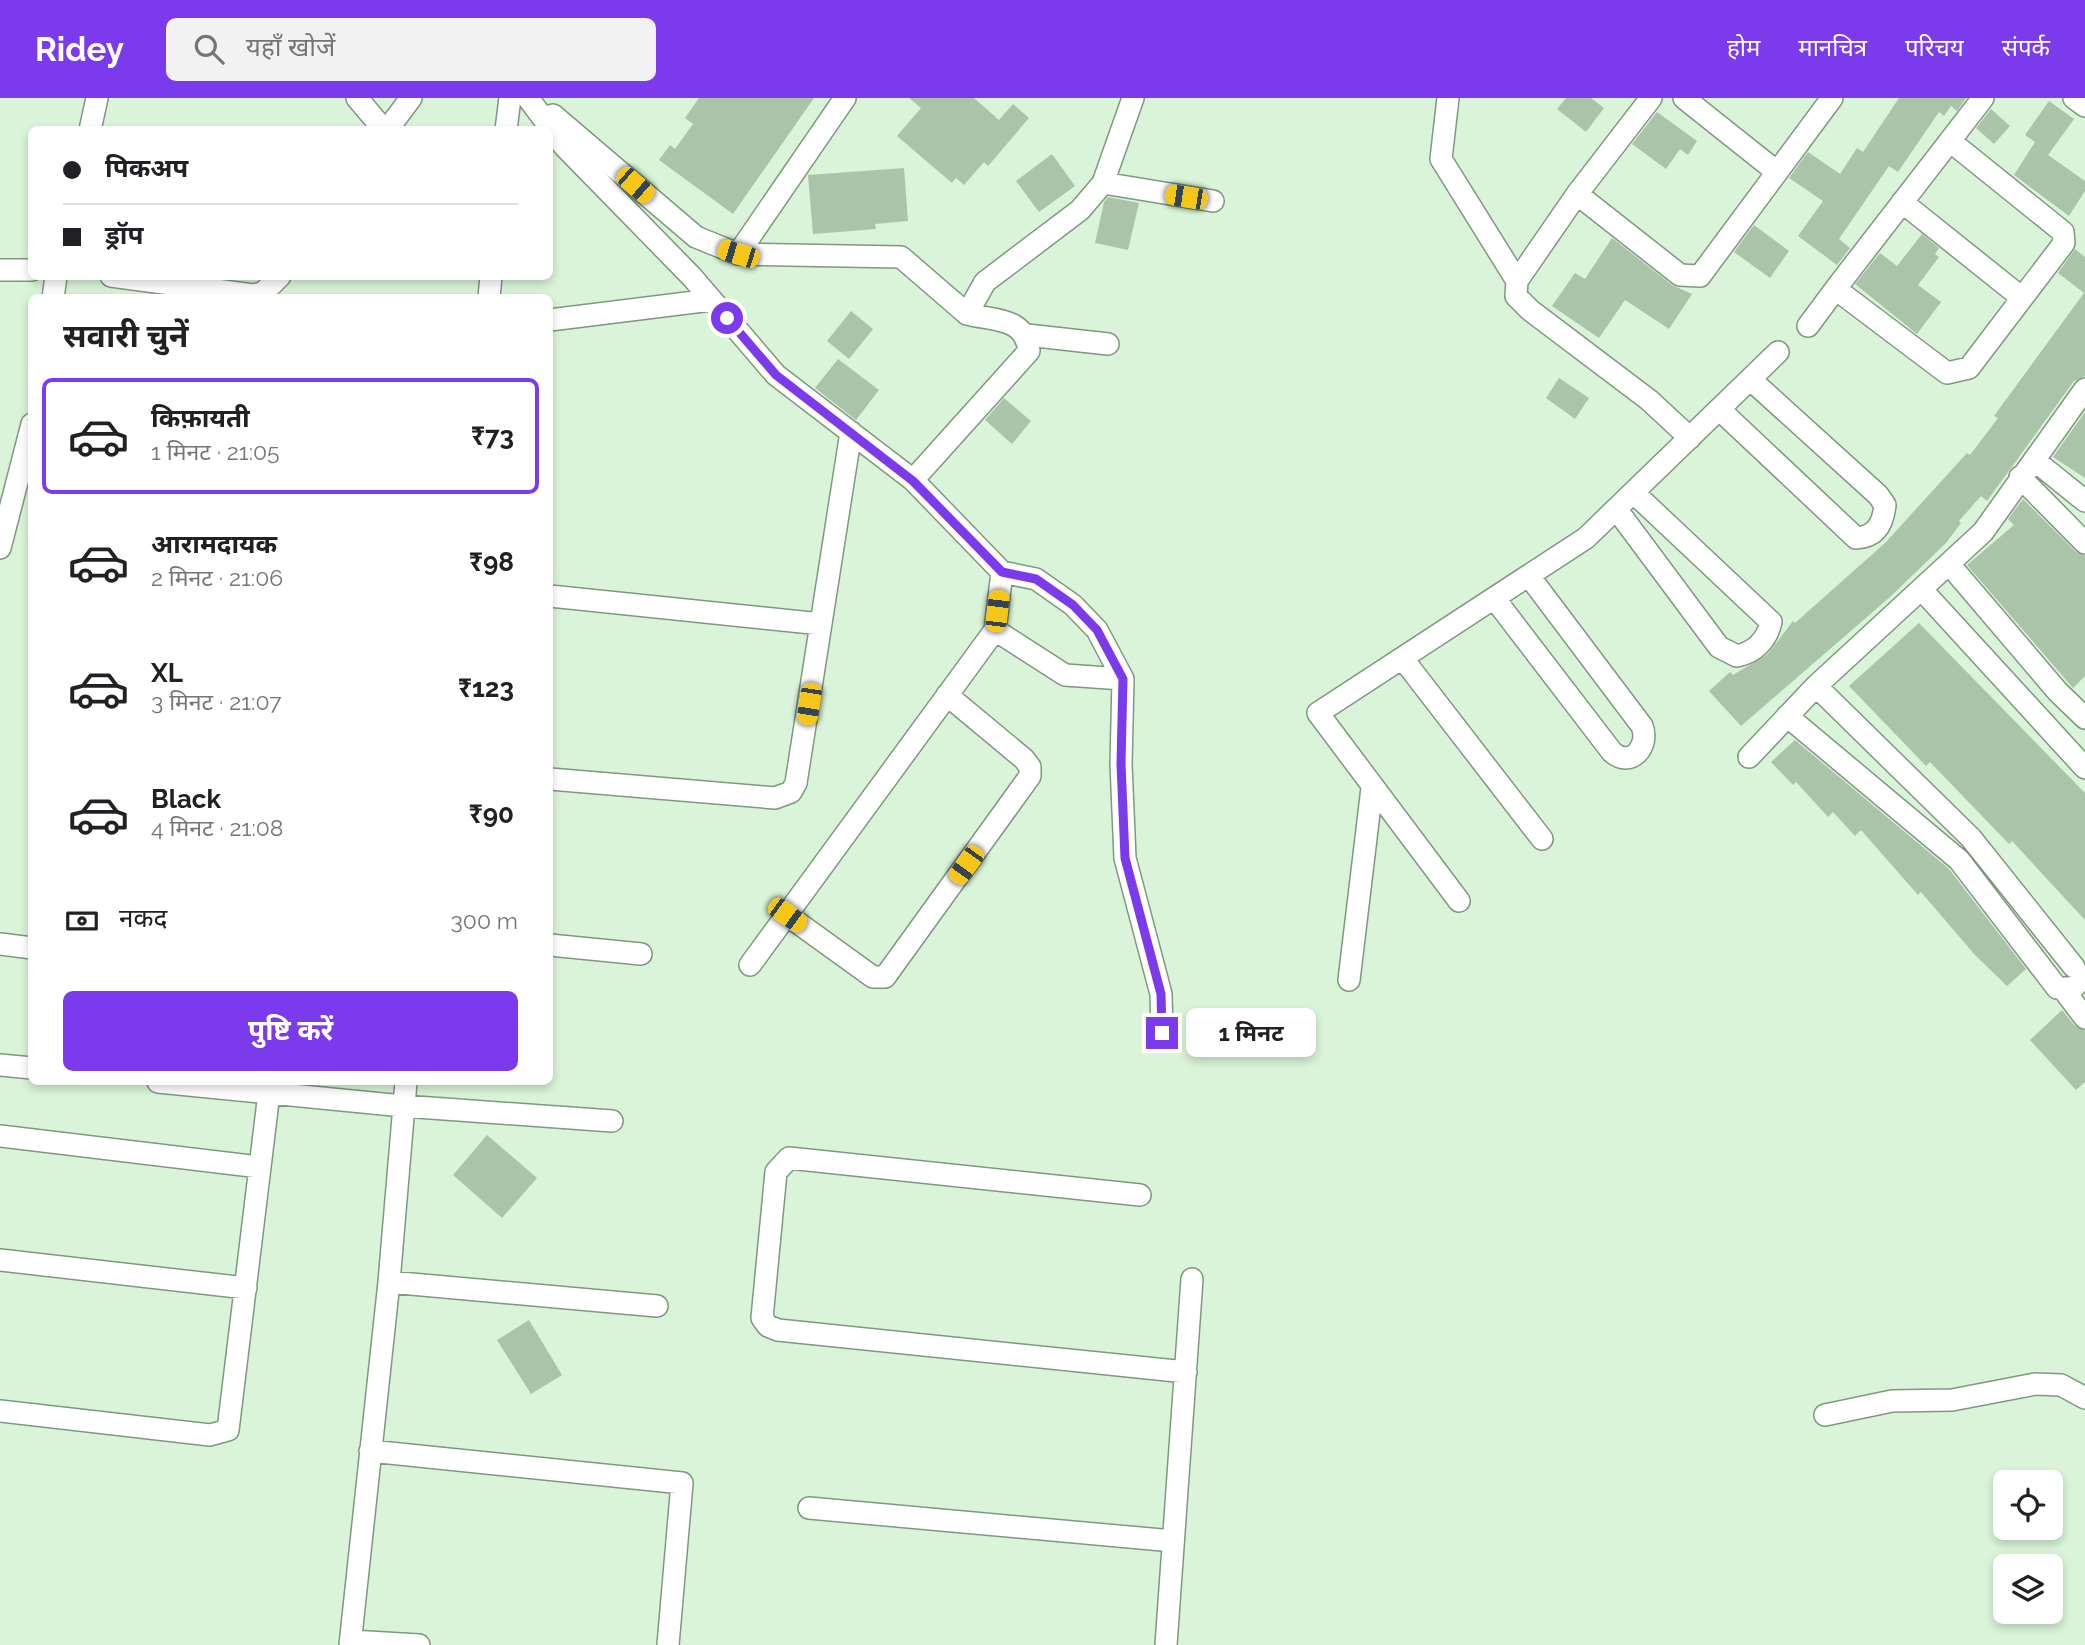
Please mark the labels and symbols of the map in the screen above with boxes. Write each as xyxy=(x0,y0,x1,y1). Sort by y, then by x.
car xyxy=(613,163,658,207)
car xyxy=(1164,183,1209,211)
car xyxy=(715,238,762,270)
route start xyxy=(711,302,743,334)
car xyxy=(985,589,1010,633)
car xyxy=(796,682,823,726)
car xyxy=(946,842,987,888)
car xyxy=(764,894,811,936)
callout: 1 मिनट xyxy=(1186,1009,1316,1058)
route end xyxy=(1146,1017,1178,1049)

